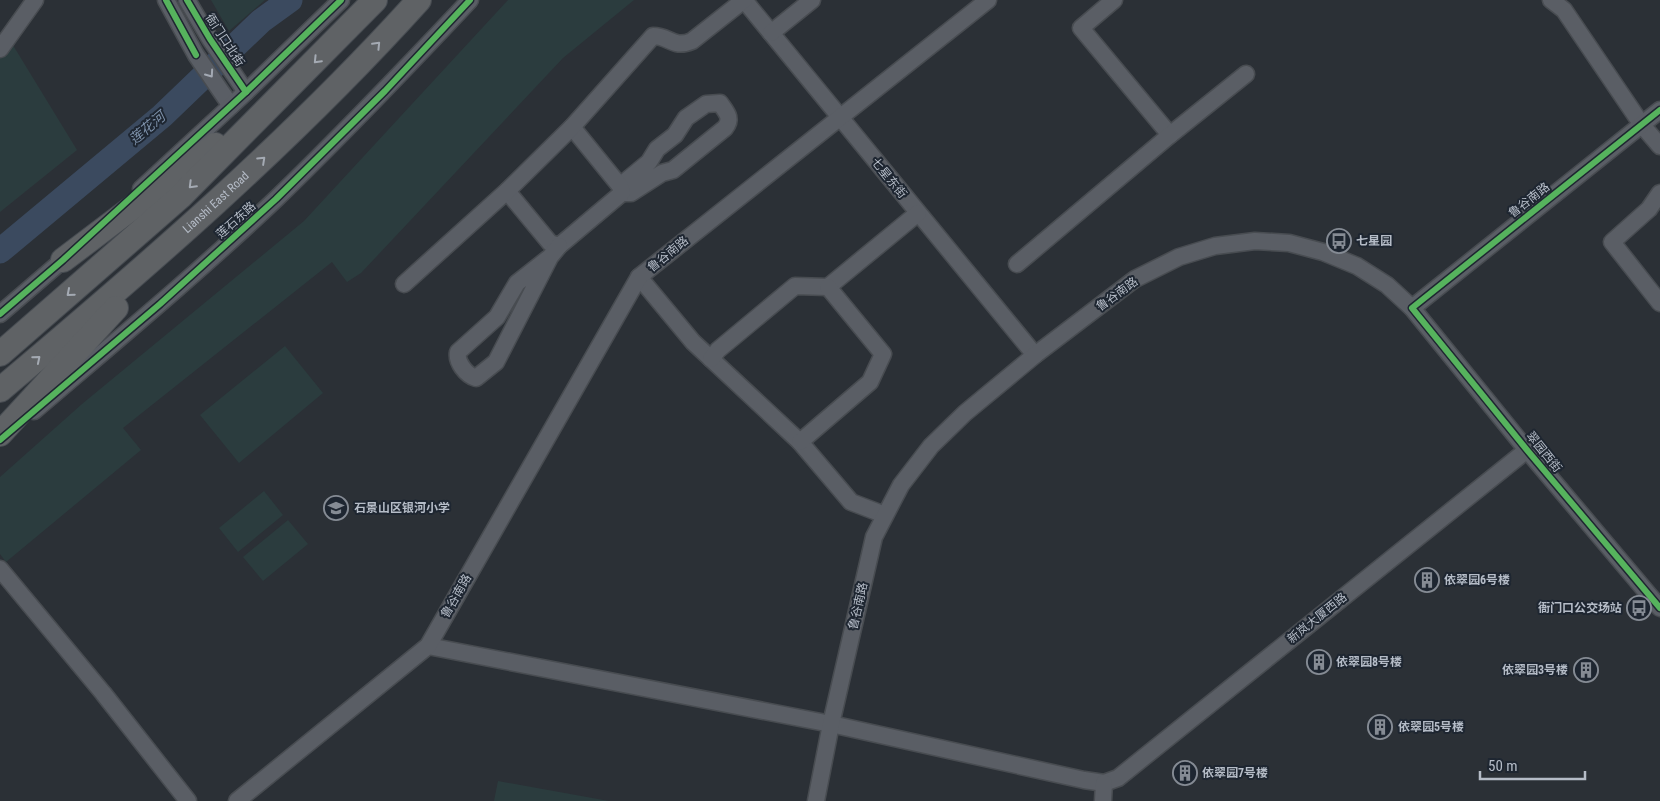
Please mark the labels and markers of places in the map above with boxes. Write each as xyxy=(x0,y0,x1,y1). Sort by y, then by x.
bus stop icon: 七星园 xyxy=(1326,228,1352,254)
place label: 七星园 xyxy=(1356,234,1392,248)
school or university icon: 石景山区银河小学 xyxy=(323,495,349,521)
place label: 石景山区银河小学 xyxy=(354,501,450,515)
building icon: 依翠园6号楼 xyxy=(1414,567,1440,593)
place label: 依翠园6号楼 xyxy=(1444,573,1510,587)
bus stop icon: 衙门口公交场站 xyxy=(1626,595,1652,621)
place label: 衙门口公交场站 xyxy=(1538,601,1622,615)
building icon: 依翠园8号楼 xyxy=(1306,649,1332,675)
place label: 依翠园8号楼 xyxy=(1336,655,1402,669)
building icon: 依翠园3号楼 xyxy=(1573,657,1599,683)
place label: 依翠园3号楼 xyxy=(1502,663,1568,677)
building icon: 依翠园5号楼 xyxy=(1367,714,1393,740)
place label: 依翠园5号楼 xyxy=(1398,720,1464,734)
building icon: 依翠园7号楼 xyxy=(1172,760,1198,786)
place label: 依翠园7号楼 xyxy=(1202,766,1268,780)

